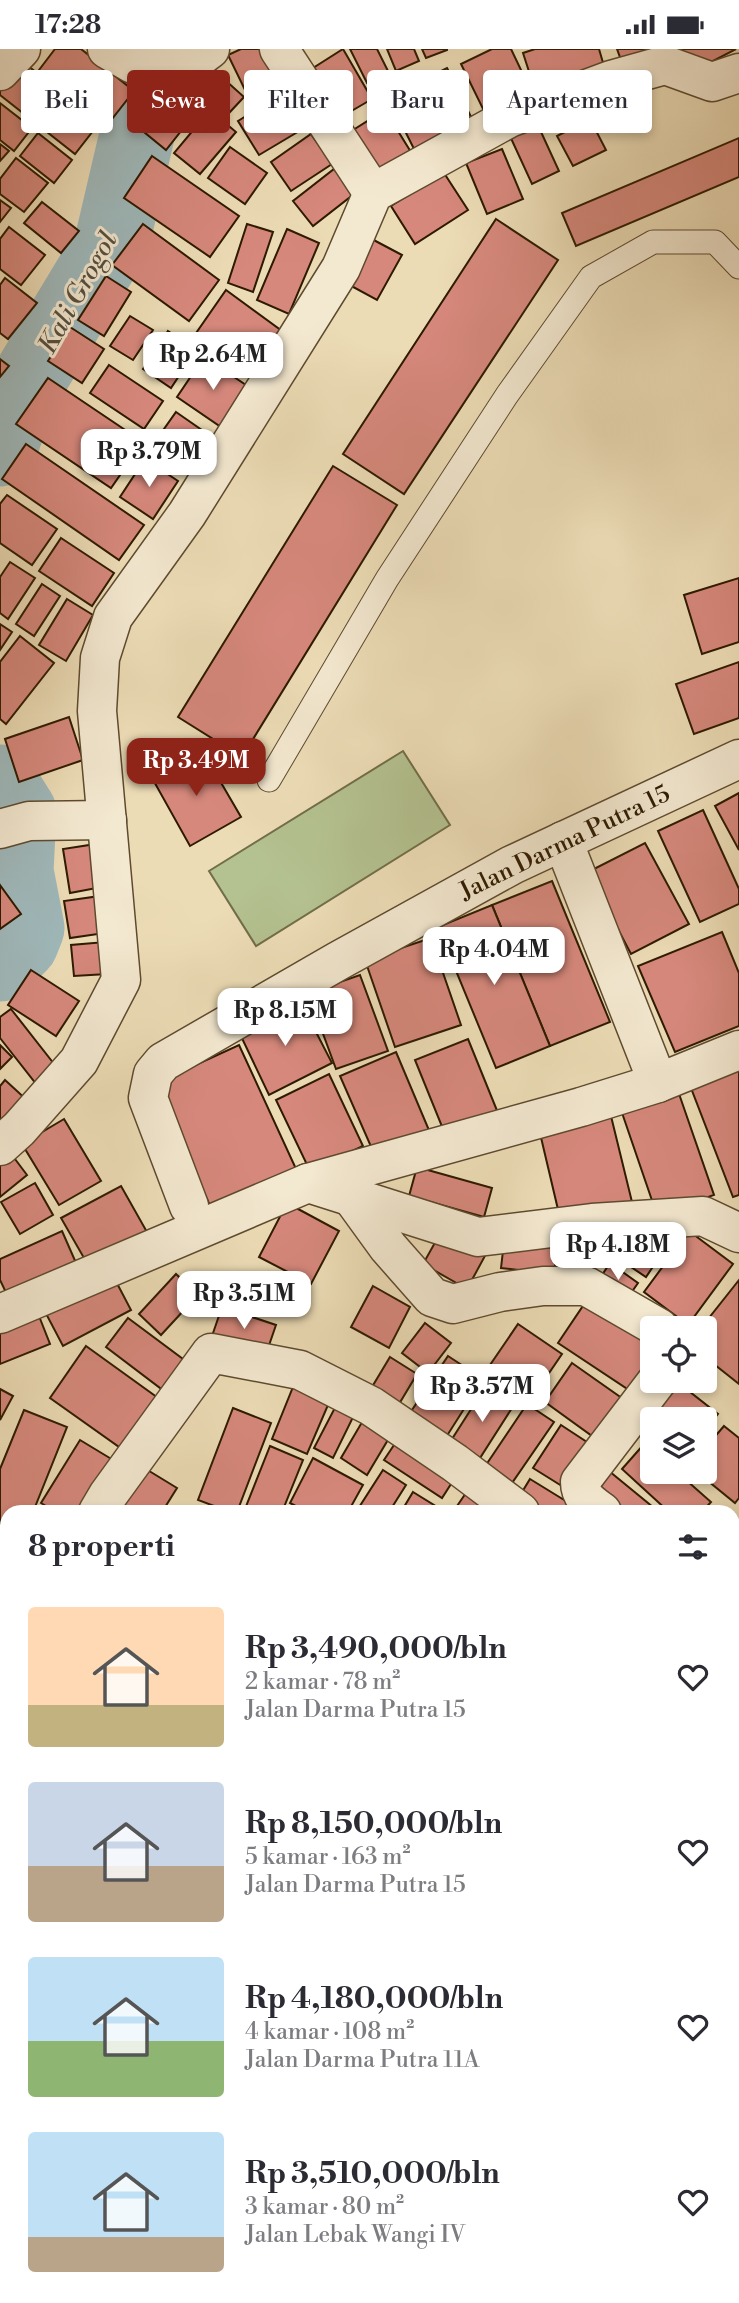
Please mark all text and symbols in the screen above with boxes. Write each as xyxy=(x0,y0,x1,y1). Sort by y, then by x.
text: 17:28 xyxy=(35,9,101,41)
chip: Beli xyxy=(21,70,113,133)
chip: Sewa xyxy=(127,70,230,133)
chip: Filter xyxy=(244,70,353,133)
chip: Baru xyxy=(367,70,469,133)
chip: Apartemen xyxy=(483,70,652,133)
water label: Kali Grogol xyxy=(32,226,125,359)
pin: Rp 2.64M xyxy=(141,333,285,392)
text: Rp 2.64M xyxy=(159,341,267,369)
pin: Rp 3.79M xyxy=(77,429,221,489)
text: Rp 3.79M xyxy=(97,438,201,466)
pin: Rp 3.49M xyxy=(124,739,268,798)
text: Rp 3.49M xyxy=(143,747,249,775)
street label: Jalan Darma Putra 15 xyxy=(454,779,675,907)
pin: Rp 4.04M xyxy=(422,927,566,987)
text: Rp 4.04M xyxy=(439,936,549,964)
pin: Rp 8.15M xyxy=(213,989,357,1048)
text: Rp 8.15M xyxy=(233,997,337,1025)
pin: Rp 4.18M xyxy=(546,1223,690,1282)
text: Rp 4.18M xyxy=(566,1231,670,1259)
pin: Rp 3.51M xyxy=(172,1271,316,1331)
text: Rp 3.51M xyxy=(193,1280,295,1308)
map controls xyxy=(640,1316,717,1484)
button: locate xyxy=(640,1316,717,1393)
pin: Rp 3.57M xyxy=(410,1365,554,1424)
text: Rp 3.57M xyxy=(430,1373,534,1401)
button: layers xyxy=(640,1407,717,1484)
text: 8 properti xyxy=(28,1528,175,1566)
icon: filters xyxy=(674,1528,712,1566)
text: Rp 3,490,000/bln xyxy=(245,1630,507,1668)
icon: home xyxy=(84,1635,168,1719)
icon: heart xyxy=(674,1658,712,1696)
text: 2 kamar · 78 m² xyxy=(245,1668,400,1696)
text: Jalan Darma Putra 15 xyxy=(245,1696,466,1724)
text: Rp 8,150,000/bln xyxy=(245,1805,502,1843)
icon: home xyxy=(84,1810,168,1894)
icon: heart xyxy=(674,1833,712,1871)
text: 5 kamar · 163 m² xyxy=(245,1843,410,1871)
text: Jalan Darma Putra 15 xyxy=(245,1871,466,1899)
text: Rp 4,180,000/bln xyxy=(245,1980,503,2018)
icon: home xyxy=(84,1985,168,2069)
icon: heart xyxy=(674,2008,712,2046)
text: 4 kamar · 108 m² xyxy=(245,2018,414,2046)
text: Jalan Darma Putra 11A xyxy=(245,2046,479,2074)
text: Rp 3,510,000/bln xyxy=(245,2155,500,2193)
icon: home xyxy=(84,2160,168,2244)
icon: heart xyxy=(674,2183,712,2221)
text: 3 kamar · 80 m² xyxy=(245,2193,404,2221)
text: Jalan Lebak Wangi IV xyxy=(245,2221,466,2249)

